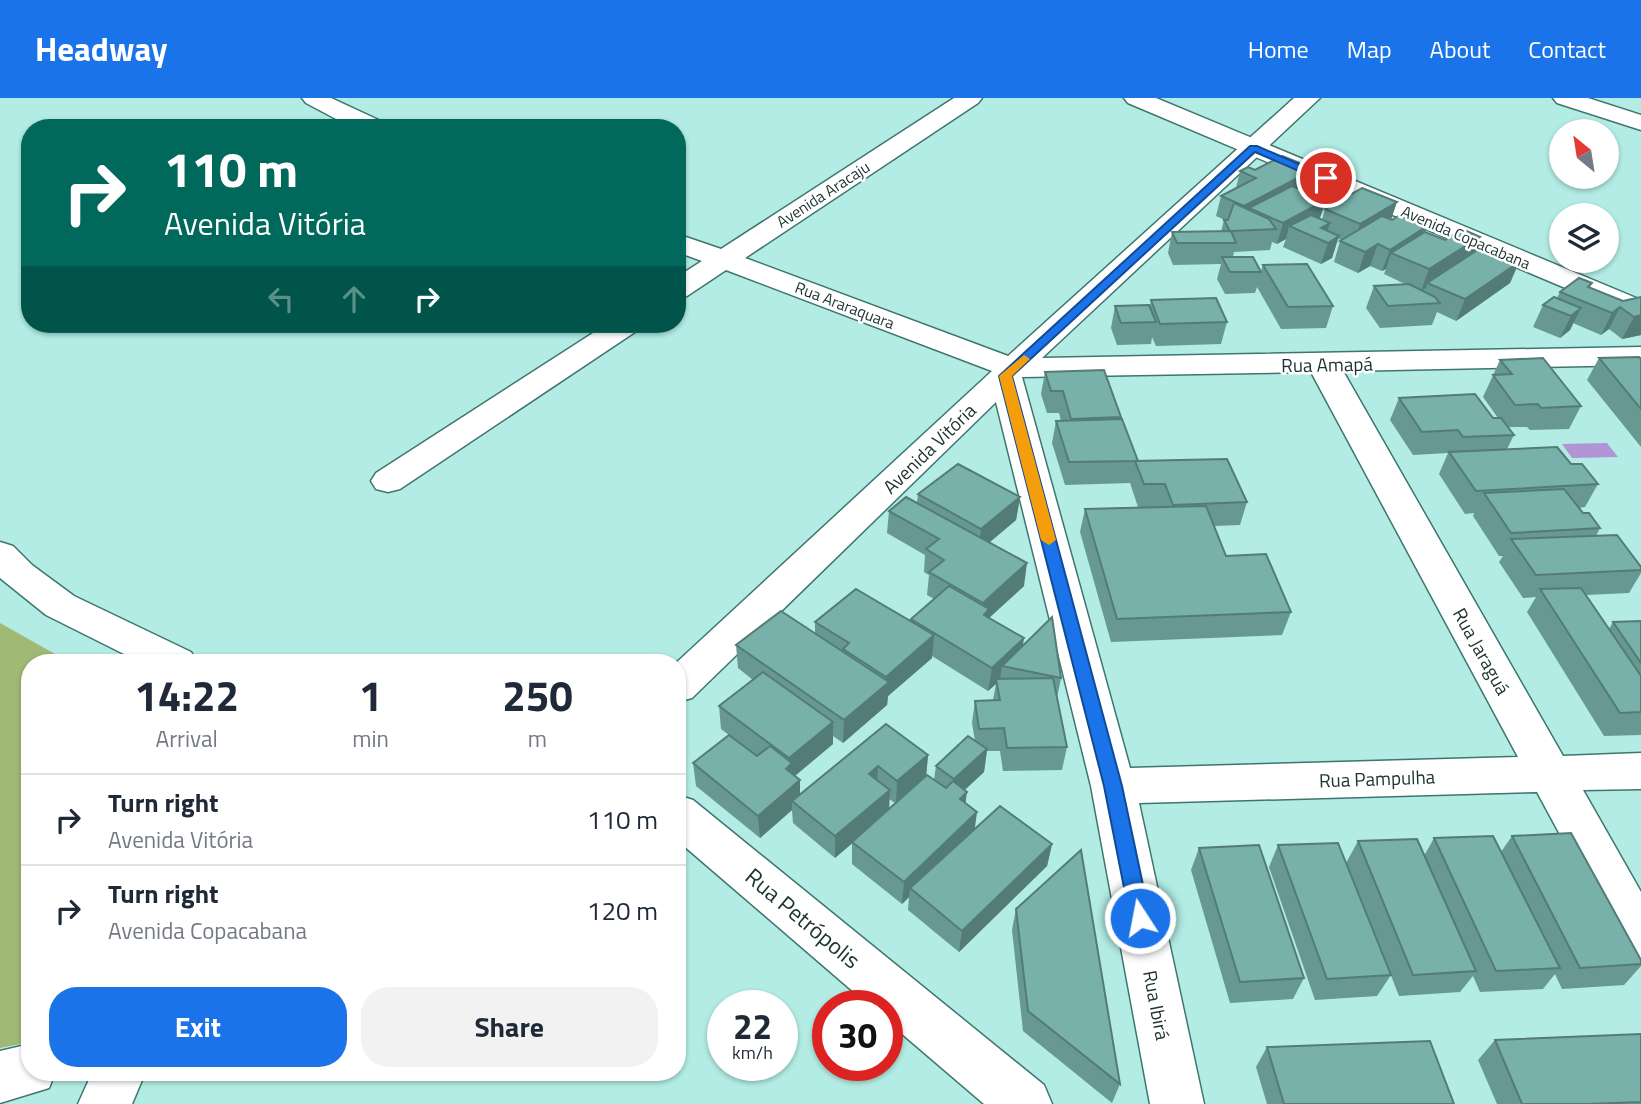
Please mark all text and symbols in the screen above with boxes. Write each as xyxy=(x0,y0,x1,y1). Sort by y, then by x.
text: Headway xyxy=(35,24,168,74)
text: Home xyxy=(1248,31,1309,67)
text: Map xyxy=(1347,31,1392,67)
text: About xyxy=(1430,31,1490,67)
text: Contact xyxy=(1528,31,1606,67)
north arrow xyxy=(1549,119,1619,189)
map controls xyxy=(1549,119,1619,273)
text: 110 m xyxy=(164,131,298,206)
icon: right xyxy=(49,147,140,238)
pin xyxy=(1296,148,1356,208)
street label: Avenida Aracaju xyxy=(772,155,874,233)
icon: arrive xyxy=(1307,159,1345,197)
text: Avenida Vitória xyxy=(164,199,366,247)
street label: Avenida Copacabana xyxy=(1398,199,1534,275)
button: layers xyxy=(1549,203,1619,273)
street label: Rua Araraquara xyxy=(792,275,898,335)
icon: left xyxy=(262,280,300,318)
icon: ahead xyxy=(335,280,373,318)
icon: right xyxy=(408,280,446,318)
street label: Rua Amapá xyxy=(1281,349,1374,379)
street label: Avenida Vitória xyxy=(876,396,983,500)
street label: Rua Jaraguá xyxy=(1446,602,1518,700)
text: 14:22 xyxy=(134,663,239,727)
text: 1 xyxy=(359,663,382,727)
text: 250 xyxy=(502,663,573,727)
text: Arrival xyxy=(155,721,218,756)
text: min xyxy=(352,721,389,756)
text: m xyxy=(528,721,547,756)
street label: Rua Pampulha xyxy=(1318,761,1436,795)
text: Turn right xyxy=(108,783,219,822)
text: 110 m xyxy=(587,800,658,839)
icon: right xyxy=(49,801,87,839)
text: Avenida Vitória xyxy=(108,822,253,857)
street label: Rua Petrópolis xyxy=(738,859,868,977)
text: Turn right xyxy=(108,874,219,913)
position arrow xyxy=(1103,881,1177,955)
text: 120 m xyxy=(587,891,658,930)
icon: right xyxy=(49,892,87,930)
text: Avenida Copacabana xyxy=(108,913,307,948)
street label: Rua Ibirá xyxy=(1136,968,1178,1043)
button: Exit xyxy=(49,987,347,1067)
button: Share xyxy=(361,987,658,1067)
speed limit sign: 30 xyxy=(812,990,903,1081)
text: 22 xyxy=(733,999,772,1053)
text: km/h xyxy=(732,1039,773,1066)

